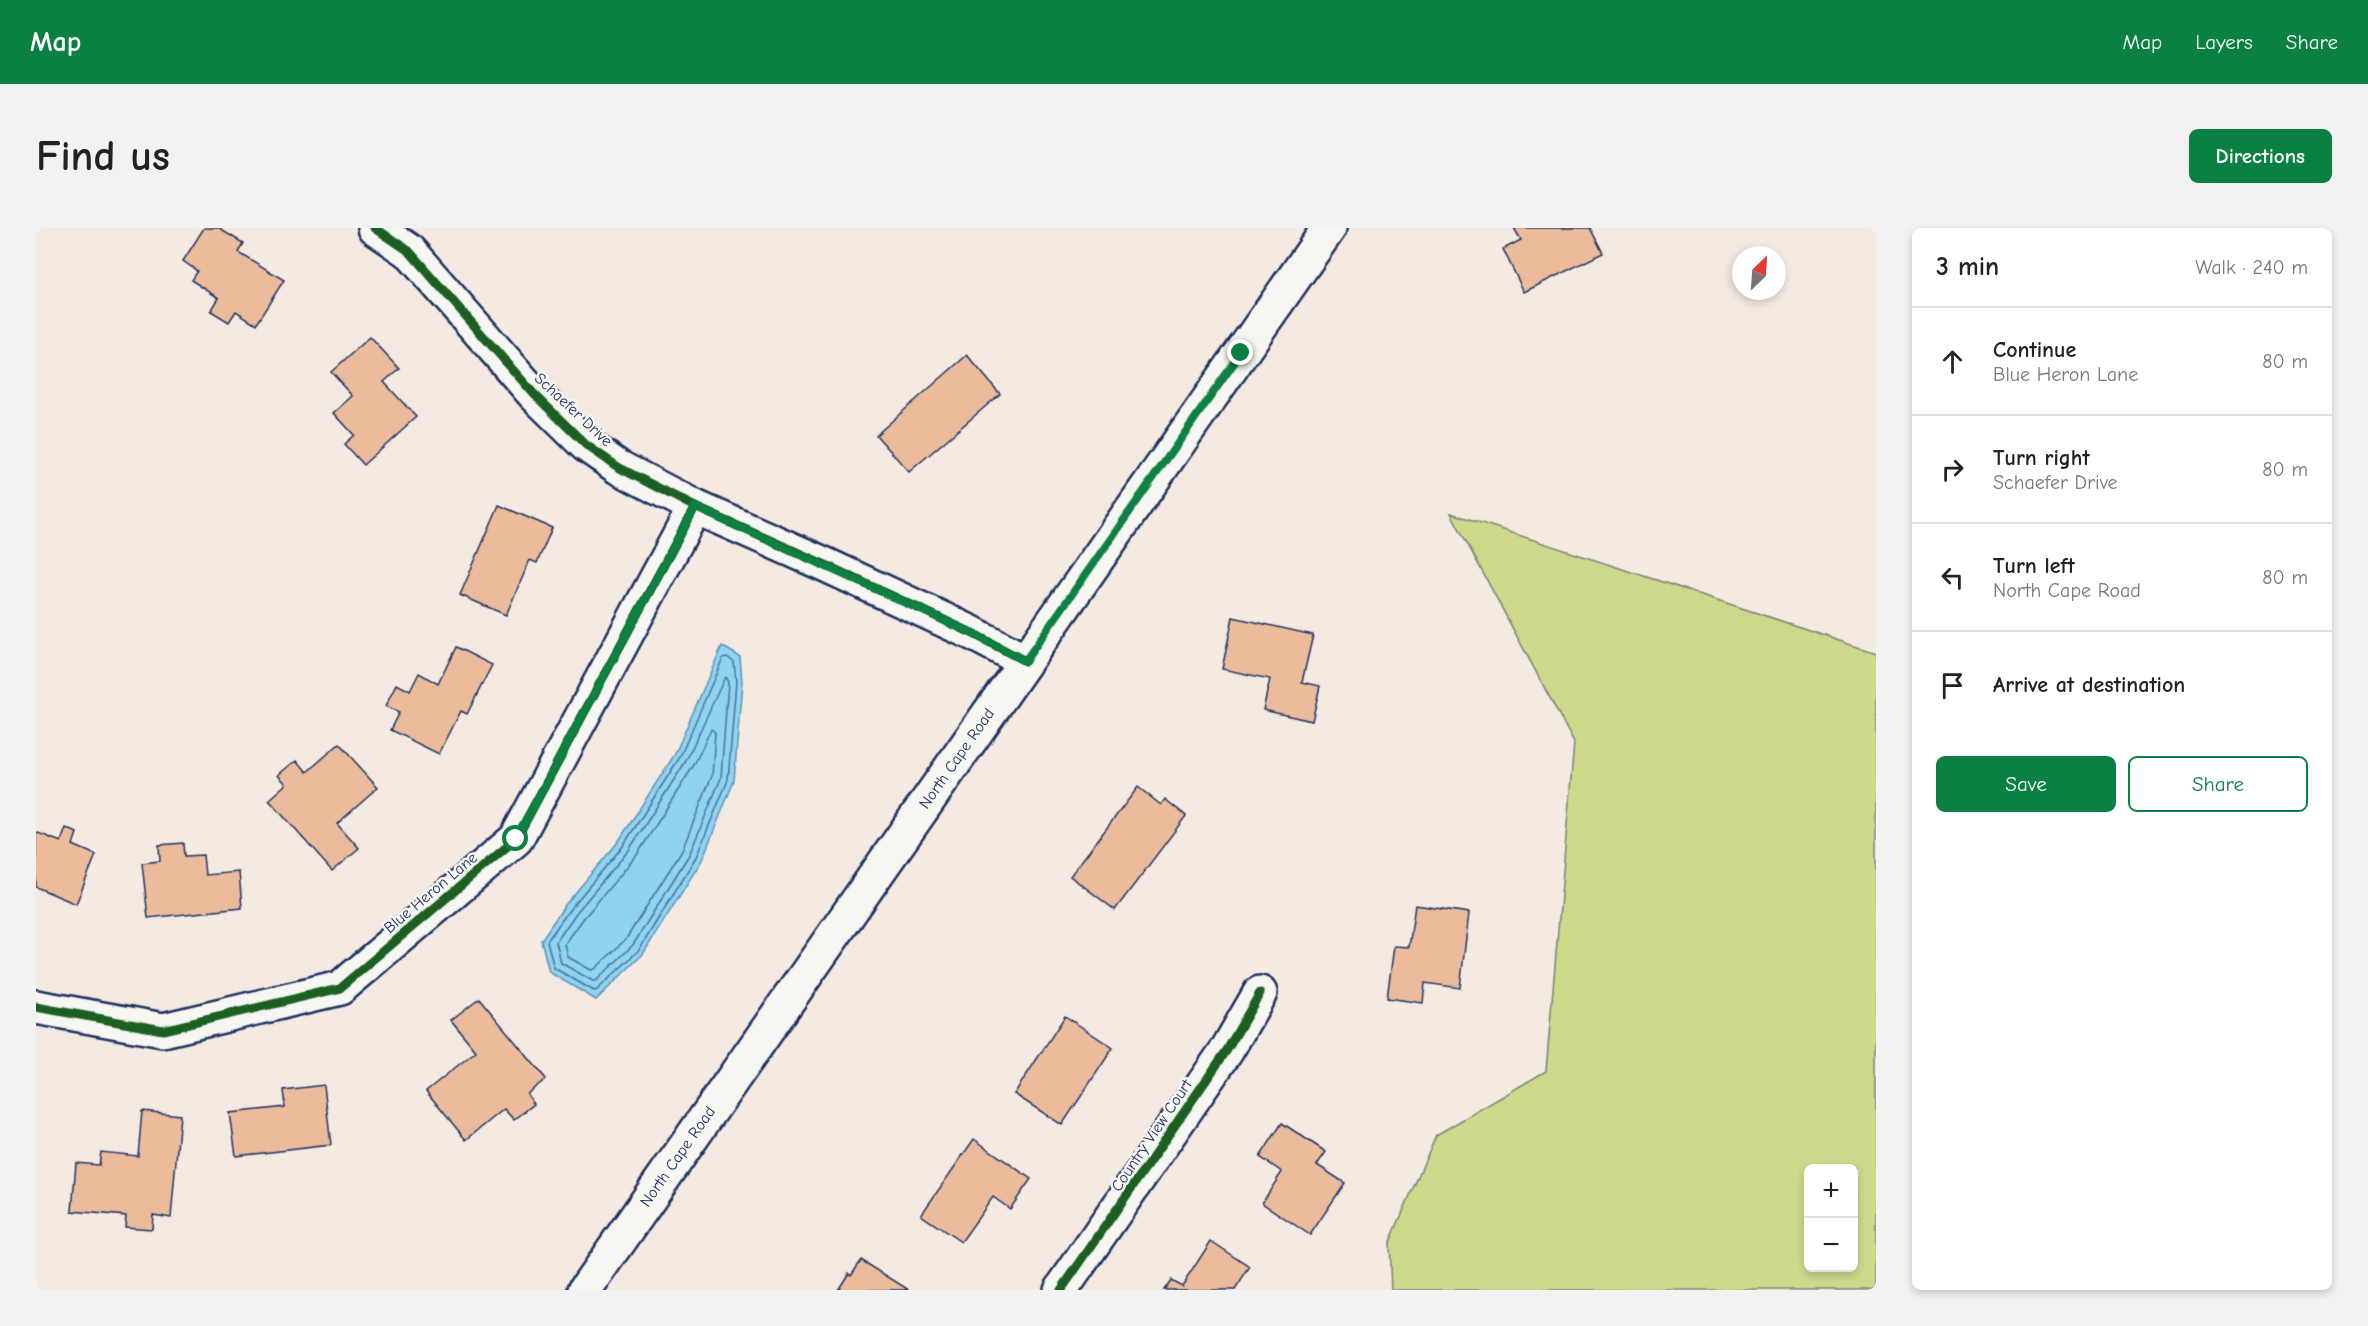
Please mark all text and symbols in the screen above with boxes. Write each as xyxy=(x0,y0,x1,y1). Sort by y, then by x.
text: Map xyxy=(30,26,81,58)
text: Map xyxy=(2123,30,2162,54)
text: Layers xyxy=(2195,30,2253,54)
text: Share xyxy=(2286,30,2338,54)
button: Directions xyxy=(2189,129,2332,183)
text: Find us xyxy=(36,132,170,181)
north arrow xyxy=(1732,246,1786,300)
text: 3 min xyxy=(1936,252,1999,282)
text: Walk · 240 m xyxy=(2195,256,2308,279)
text: Continue xyxy=(1993,337,2076,363)
route end xyxy=(1227,339,1253,365)
icon: ahead xyxy=(1936,345,1969,378)
text: 80 m xyxy=(2262,350,2308,373)
text: Blue Heron Lane xyxy=(1993,363,2138,386)
street label: Schaefer Drive xyxy=(531,369,616,450)
text: Turn right xyxy=(1993,445,2090,471)
icon: right xyxy=(1936,453,1969,486)
text: 80 m xyxy=(2262,458,2308,481)
text: Schaefer Drive xyxy=(1993,471,2118,494)
text: Turn left xyxy=(1993,553,2075,579)
icon: left xyxy=(1936,561,1969,594)
text: 80 m xyxy=(2262,566,2308,589)
text: North Cape Road xyxy=(1993,579,2141,602)
icon: arrive xyxy=(1936,669,1969,702)
text: Arrive at destination xyxy=(1993,672,2185,698)
street label: North Cape Road xyxy=(916,705,998,812)
button: Save xyxy=(1936,756,2116,812)
button: Share xyxy=(2128,756,2308,812)
route start xyxy=(502,825,528,851)
street label: Blue Heron Lane xyxy=(380,849,481,937)
street label: Country View Court xyxy=(1108,1076,1196,1195)
street label: North Cape Road xyxy=(637,1103,719,1210)
map controls xyxy=(1804,1164,1858,1272)
button: + xyxy=(1804,1164,1858,1218)
button: − xyxy=(1804,1218,1858,1272)

